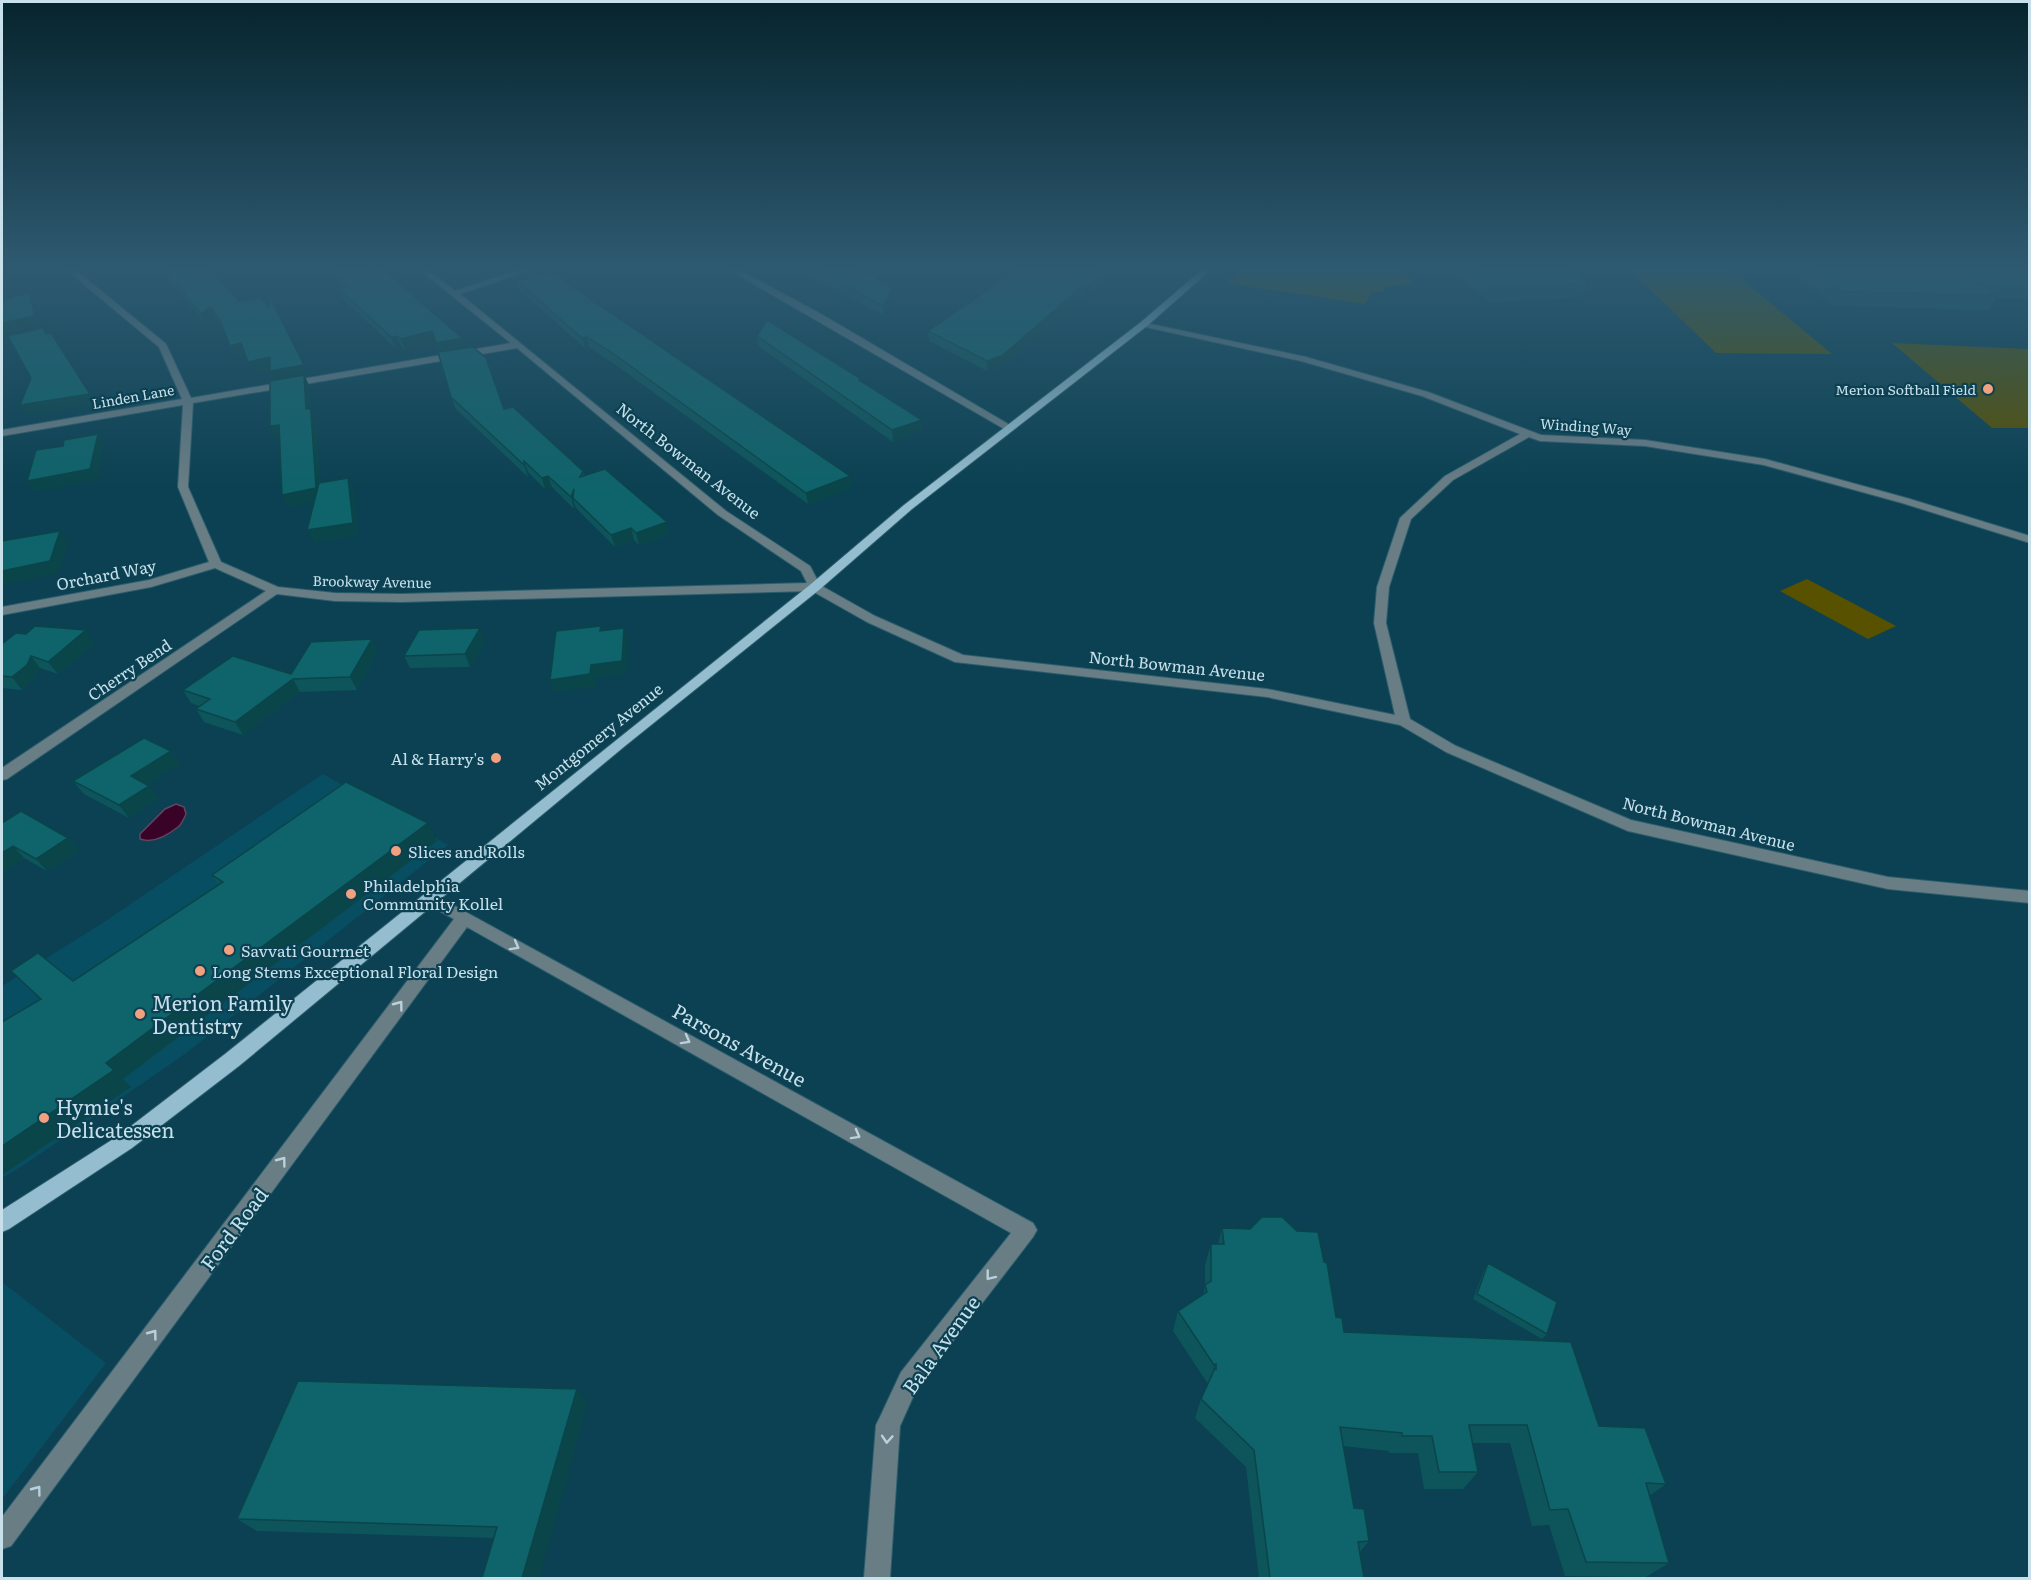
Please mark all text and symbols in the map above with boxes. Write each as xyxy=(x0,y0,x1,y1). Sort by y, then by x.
street label: Linden Lane xyxy=(90,379,176,413)
place label: Merion Softball Field xyxy=(1835,379,1976,399)
marker: Merion Softball Field xyxy=(1981,382,1995,396)
street label: North Bowman Avenue xyxy=(612,396,766,524)
street label: Winding Way xyxy=(1539,413,1633,439)
street label: Orchard Way xyxy=(54,552,159,595)
street label: Brookway Avenue xyxy=(312,570,432,592)
street label: Cherry Bend xyxy=(82,632,176,706)
street label: North Bowman Avenue xyxy=(1088,644,1266,686)
street label: Montgomery Avenue xyxy=(529,677,667,795)
place label: Al & Harry's xyxy=(391,746,484,770)
marker: Al & Harry's xyxy=(489,751,503,765)
street label: North Bowman Avenue xyxy=(1620,790,1798,856)
place label: Slices and Rolls xyxy=(408,839,525,863)
marker: Slices and Rolls xyxy=(389,844,403,858)
place label: Philadelphia Community Kollel xyxy=(363,873,503,915)
marker: Philadelphia Community Kollel xyxy=(344,887,358,901)
place label: Savvati Gourmet xyxy=(241,938,370,962)
one-way arrow xyxy=(509,939,519,950)
marker: Savvati Gourmet xyxy=(222,943,236,957)
place label: Long Stems Exceptional Floral Design xyxy=(212,959,499,983)
marker: Long Stems Exceptional Floral Design xyxy=(193,964,207,978)
place label: Merion Family Dentistry xyxy=(152,987,293,1040)
street label: Parsons Avenue xyxy=(668,995,812,1093)
one-way arrow xyxy=(392,1000,403,1011)
marker: Merion Family Dentistry xyxy=(133,1007,147,1021)
one-way arrow xyxy=(680,1033,690,1044)
place label: Hymie's Delicatessen xyxy=(56,1091,174,1144)
marker: Hymie's Delicatessen xyxy=(37,1111,51,1125)
one-way arrow xyxy=(850,1128,860,1139)
one-way arrow xyxy=(275,1157,286,1168)
street label: Ford Road xyxy=(192,1180,274,1276)
one-way arrow xyxy=(986,1270,997,1281)
street label: Bala Avenue xyxy=(894,1288,986,1400)
one-way arrow xyxy=(146,1330,157,1341)
one-way arrow xyxy=(881,1434,894,1443)
one-way arrow xyxy=(29,1486,40,1497)

